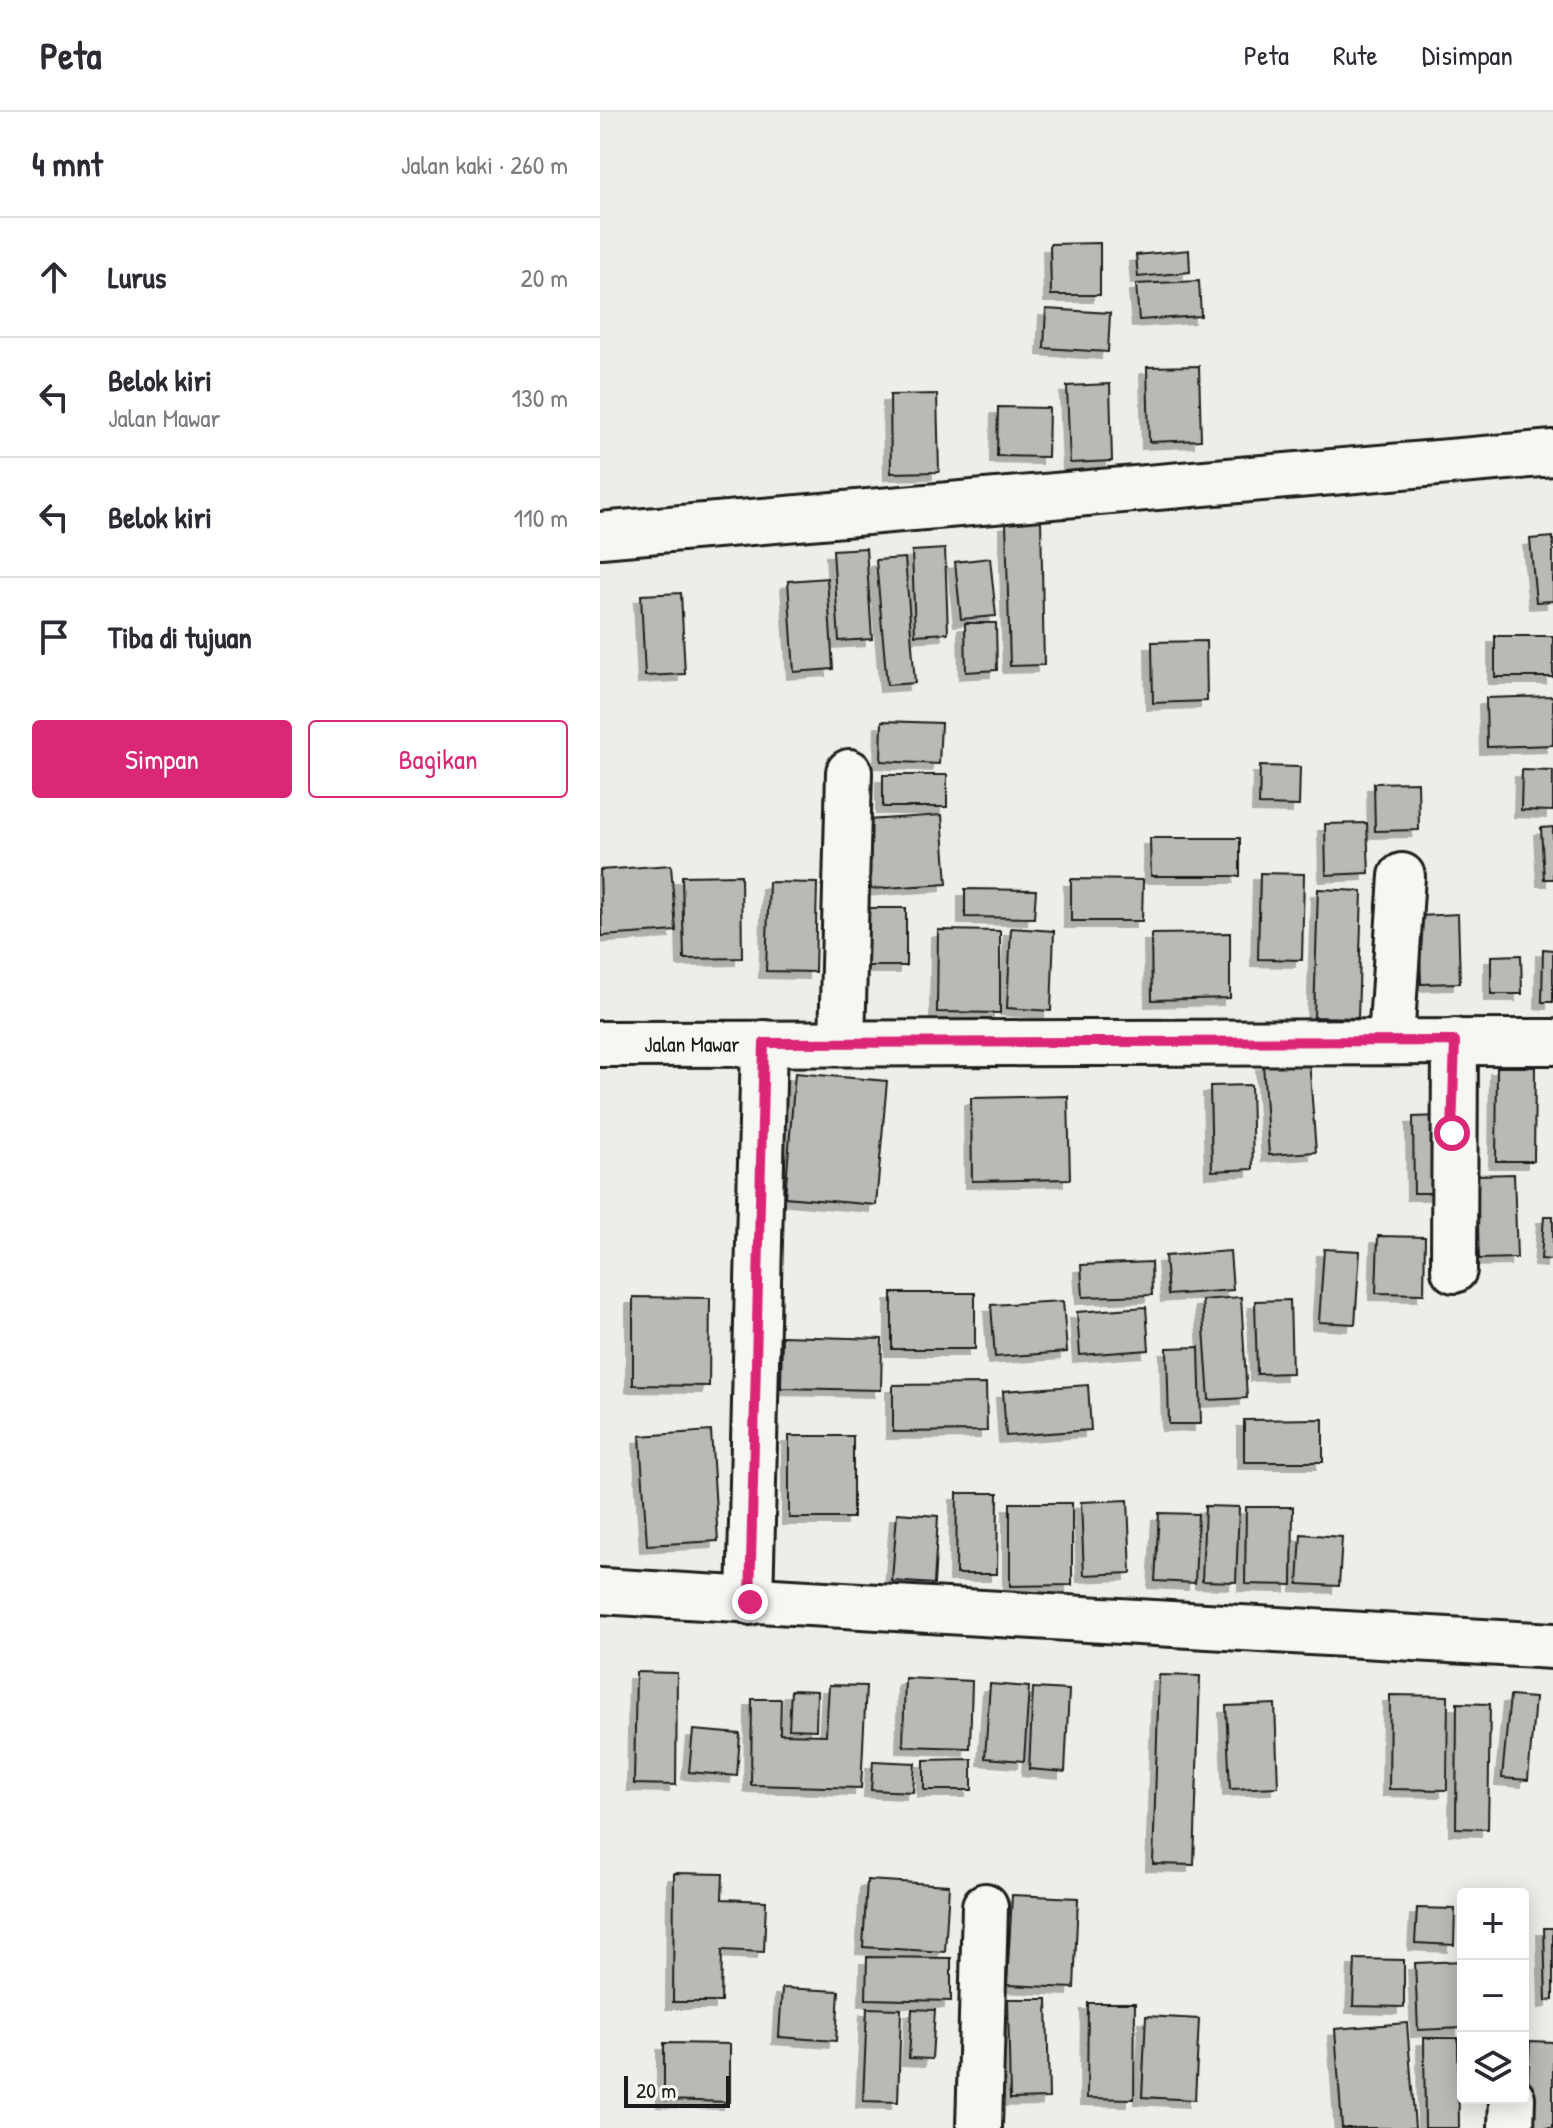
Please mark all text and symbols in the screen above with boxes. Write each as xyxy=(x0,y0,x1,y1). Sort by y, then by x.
text: Peta xyxy=(40,29,101,81)
text: Peta xyxy=(1244,36,1289,74)
text: Rute xyxy=(1333,36,1378,74)
text: Disimpan xyxy=(1422,36,1513,74)
text: 4 mnt xyxy=(32,141,103,187)
text: Jalan kaki · 260 m xyxy=(401,147,568,182)
icon: ahead xyxy=(32,255,76,299)
text: Lurus xyxy=(108,257,166,297)
text: 20 m xyxy=(521,260,568,295)
text: Belok kiri xyxy=(108,360,212,400)
icon: left xyxy=(32,375,76,419)
text: 130 m xyxy=(512,380,568,415)
text: Jalan Mawar xyxy=(108,400,221,435)
icon: left xyxy=(32,495,76,539)
text: Belok kiri xyxy=(108,497,212,537)
text: 110 m xyxy=(514,500,568,535)
icon: arrive xyxy=(32,615,76,659)
text: Tiba di tujuan xyxy=(108,617,252,657)
button: Simpan xyxy=(32,720,292,798)
button: Bagikan xyxy=(308,720,568,798)
street label: Jalan Mawar xyxy=(644,1029,740,1059)
route start xyxy=(1434,1115,1470,1151)
route end xyxy=(732,1584,768,1620)
map controls xyxy=(1457,1888,1529,2104)
button: + xyxy=(1457,1888,1529,1960)
button: − xyxy=(1457,1960,1529,2032)
button: layers xyxy=(1457,2032,1529,2104)
scale bar xyxy=(624,2072,730,2108)
text: 20 m xyxy=(636,2075,676,2105)

